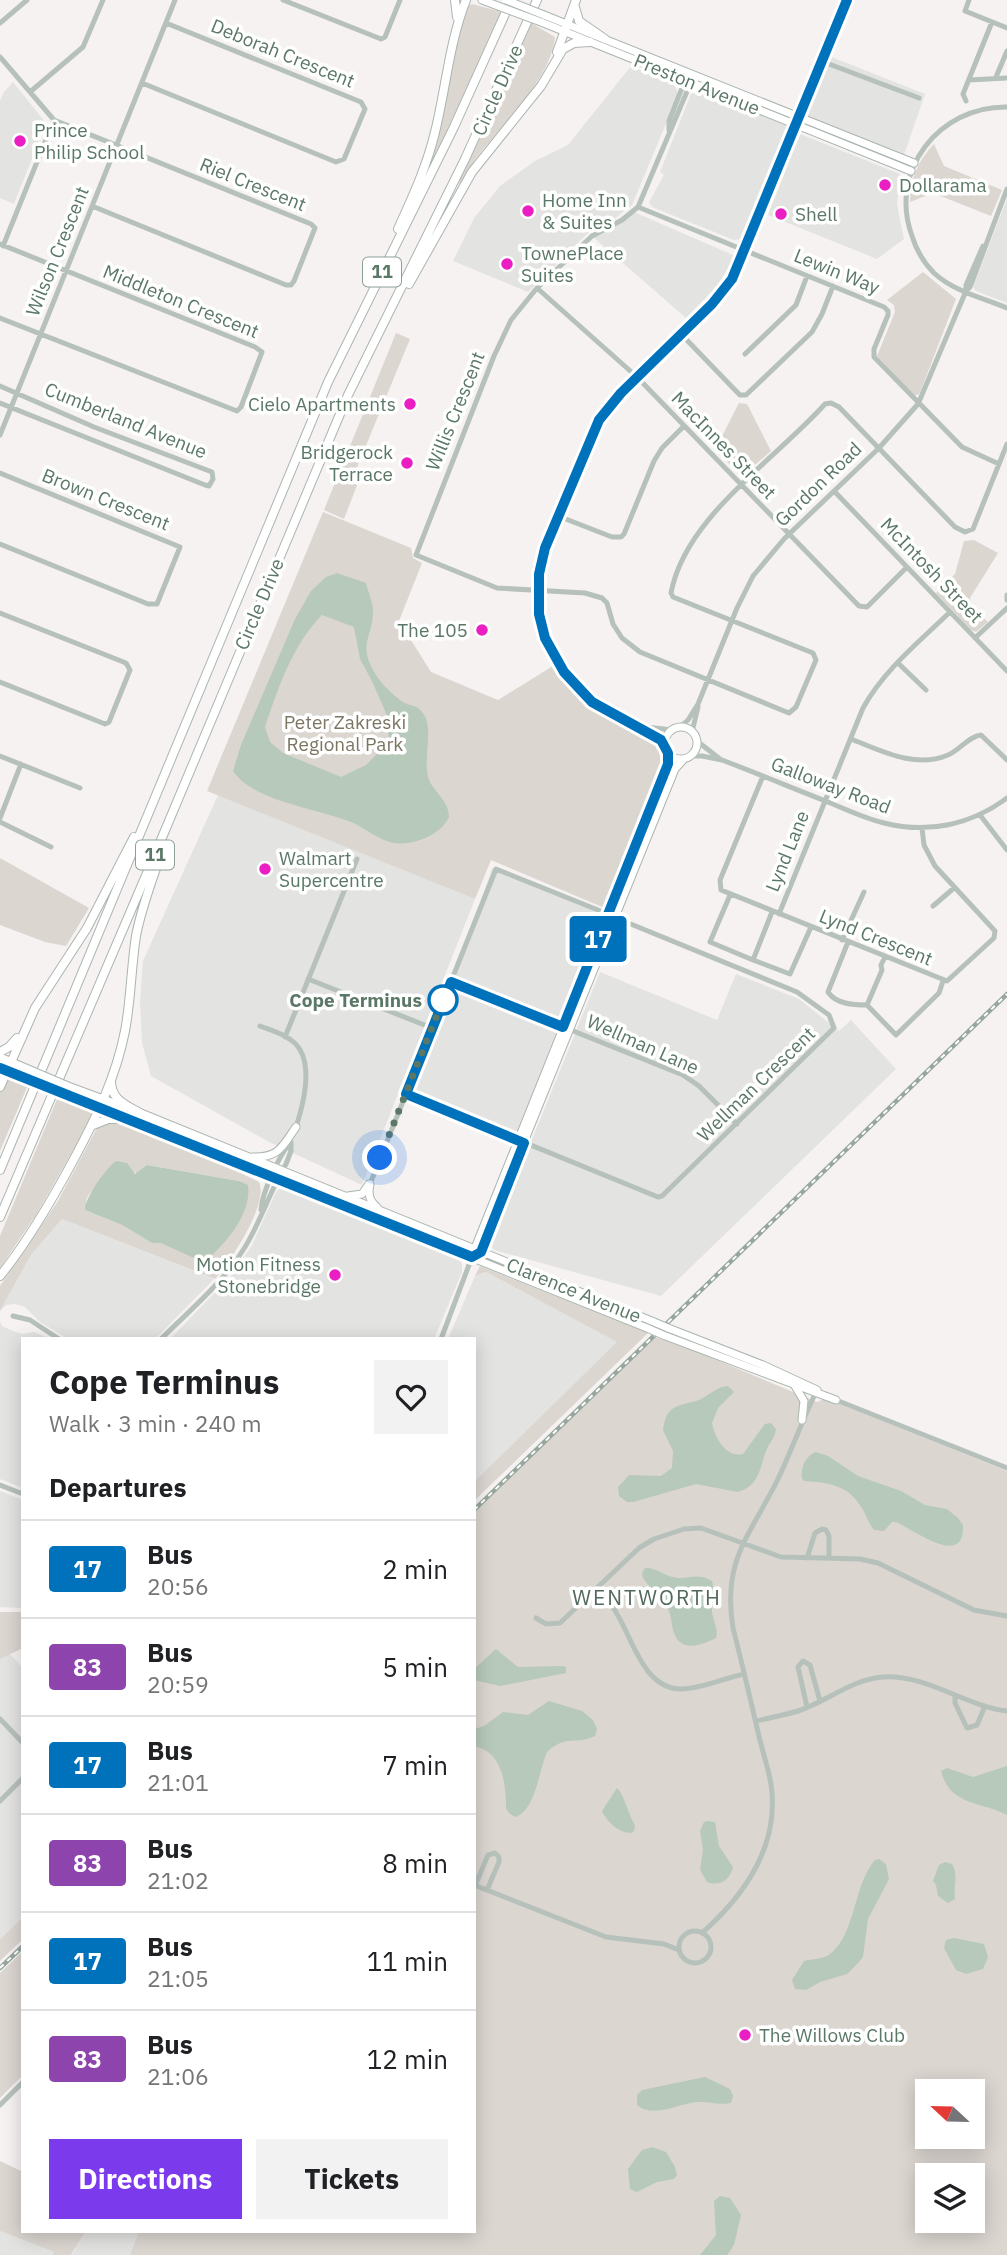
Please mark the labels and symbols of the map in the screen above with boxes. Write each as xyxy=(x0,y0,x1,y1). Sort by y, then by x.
street label: Deborah Crescent xyxy=(208,13,358,93)
street label: Circle Drive xyxy=(466,41,528,139)
street label: Preston Avenue xyxy=(631,48,763,120)
place label: Prince Philip School xyxy=(34,118,144,164)
marker: Prince Philip School xyxy=(12,133,28,149)
street label: Riel Crescent xyxy=(196,152,310,216)
place label: Dollarama xyxy=(899,173,987,197)
marker: Dollarama xyxy=(877,177,893,193)
street label: Wilson Crescent xyxy=(20,183,94,319)
place label: Home Inn & Suites xyxy=(542,188,627,234)
place label: Shell xyxy=(795,202,838,226)
marker: Home Inn & Suites xyxy=(520,203,536,219)
marker: Shell xyxy=(773,206,789,222)
place label: TownePlace Suites xyxy=(521,241,624,287)
street label: Lewin Way xyxy=(791,243,884,299)
marker: TownePlace Suites xyxy=(499,256,515,272)
road number: 11 xyxy=(363,258,401,286)
street label: Middleton Crescent xyxy=(100,259,262,343)
street label: Willis Crescent xyxy=(420,348,490,474)
street label: Cumberland Avenue xyxy=(41,377,211,463)
street label: MacInnes Street xyxy=(667,386,781,504)
place label: Cielo Apartments xyxy=(248,392,396,416)
marker: Cielo Apartments xyxy=(402,396,418,412)
street label: Gordon Road xyxy=(770,437,866,531)
place label: Bridgerock Terrace xyxy=(300,440,393,486)
marker: Bridgerock Terrace xyxy=(399,455,415,471)
street label: Brown Crescent xyxy=(39,463,173,535)
street label: McIntosh Street xyxy=(876,512,988,628)
street label: Circle Drive xyxy=(229,555,289,653)
place label: The 105 xyxy=(397,618,468,642)
marker: The 105 xyxy=(474,622,490,638)
park label: Peter Zakreski Regional Park xyxy=(284,710,406,756)
street label: Galloway Road xyxy=(768,751,894,819)
street label: Lynd Lane xyxy=(760,807,814,895)
road number: 11 xyxy=(136,840,174,870)
place label: Walmart Supercentre xyxy=(279,846,384,892)
marker: Walmart Supercentre xyxy=(257,861,273,877)
street label: Lynd Crescent xyxy=(816,903,936,971)
line badge: 17 xyxy=(566,916,630,962)
marker: Cope Terminus xyxy=(428,985,458,1015)
place label: Cope Terminus xyxy=(289,988,422,1012)
street label: Wellman Lane xyxy=(583,1009,703,1079)
street label: Wellman Crescent xyxy=(692,1022,820,1146)
your location xyxy=(362,1140,397,1175)
place label: Motion Fitness Stonebridge xyxy=(196,1252,321,1298)
street label: Clarence Avenue xyxy=(503,1252,645,1328)
marker: Motion Fitness Stonebridge xyxy=(327,1267,343,1283)
district label: WENTWORTH xyxy=(572,1583,722,1611)
place label: The Willows Club xyxy=(759,2023,905,2047)
marker: The Willows Club xyxy=(737,2027,753,2043)
north arrow xyxy=(915,2079,985,2149)

